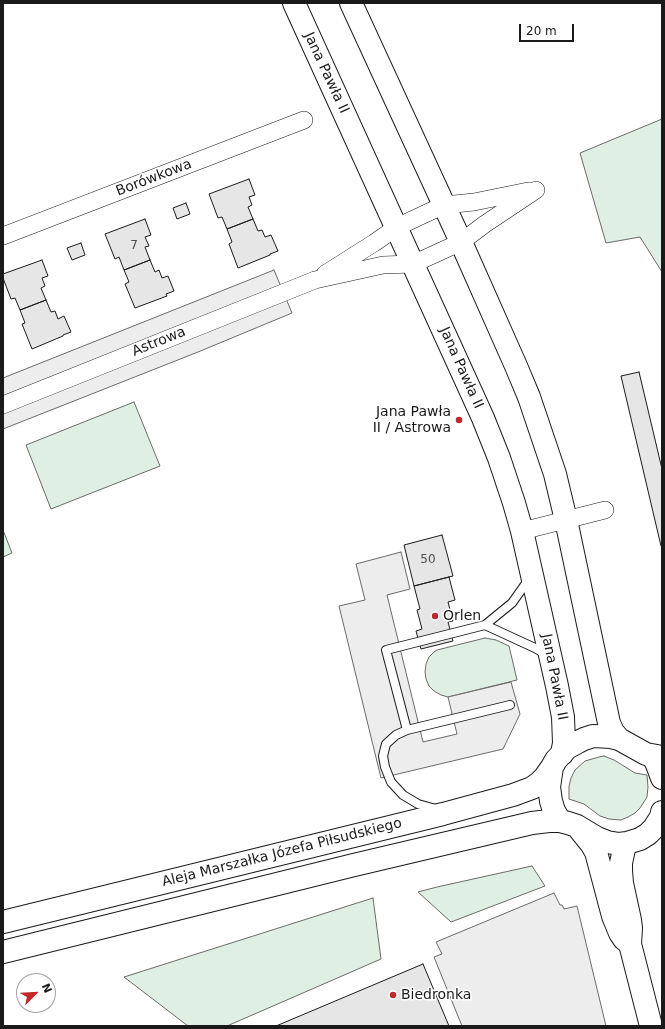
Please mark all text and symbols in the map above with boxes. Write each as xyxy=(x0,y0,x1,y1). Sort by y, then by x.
scale bar xyxy=(521,16,576,42)
text: 20 m xyxy=(526,24,557,38)
street label: Jana Pawła II xyxy=(300,30,352,116)
street label: Borówkowa xyxy=(114,156,194,200)
house number: 7 xyxy=(130,239,138,253)
street label: Astrowa xyxy=(130,324,188,360)
street label: Jana Pawła II xyxy=(435,325,487,411)
place label: Jana Pawła II / Astrowa xyxy=(373,404,451,436)
marker: Jana Pawła II / Astrowa xyxy=(454,415,464,425)
house number: 50 xyxy=(420,553,436,567)
place label: Orlen xyxy=(443,608,481,624)
marker: Orlen xyxy=(430,611,440,621)
street label: Jana Pawła II xyxy=(537,632,571,722)
street label: Aleja Marszałka Józefa Piłsudskiego xyxy=(160,815,404,891)
north arrow xyxy=(16,973,56,1013)
text: N xyxy=(39,981,54,995)
place label: Biedronka xyxy=(401,987,471,1003)
marker: Biedronka xyxy=(388,990,398,1000)

